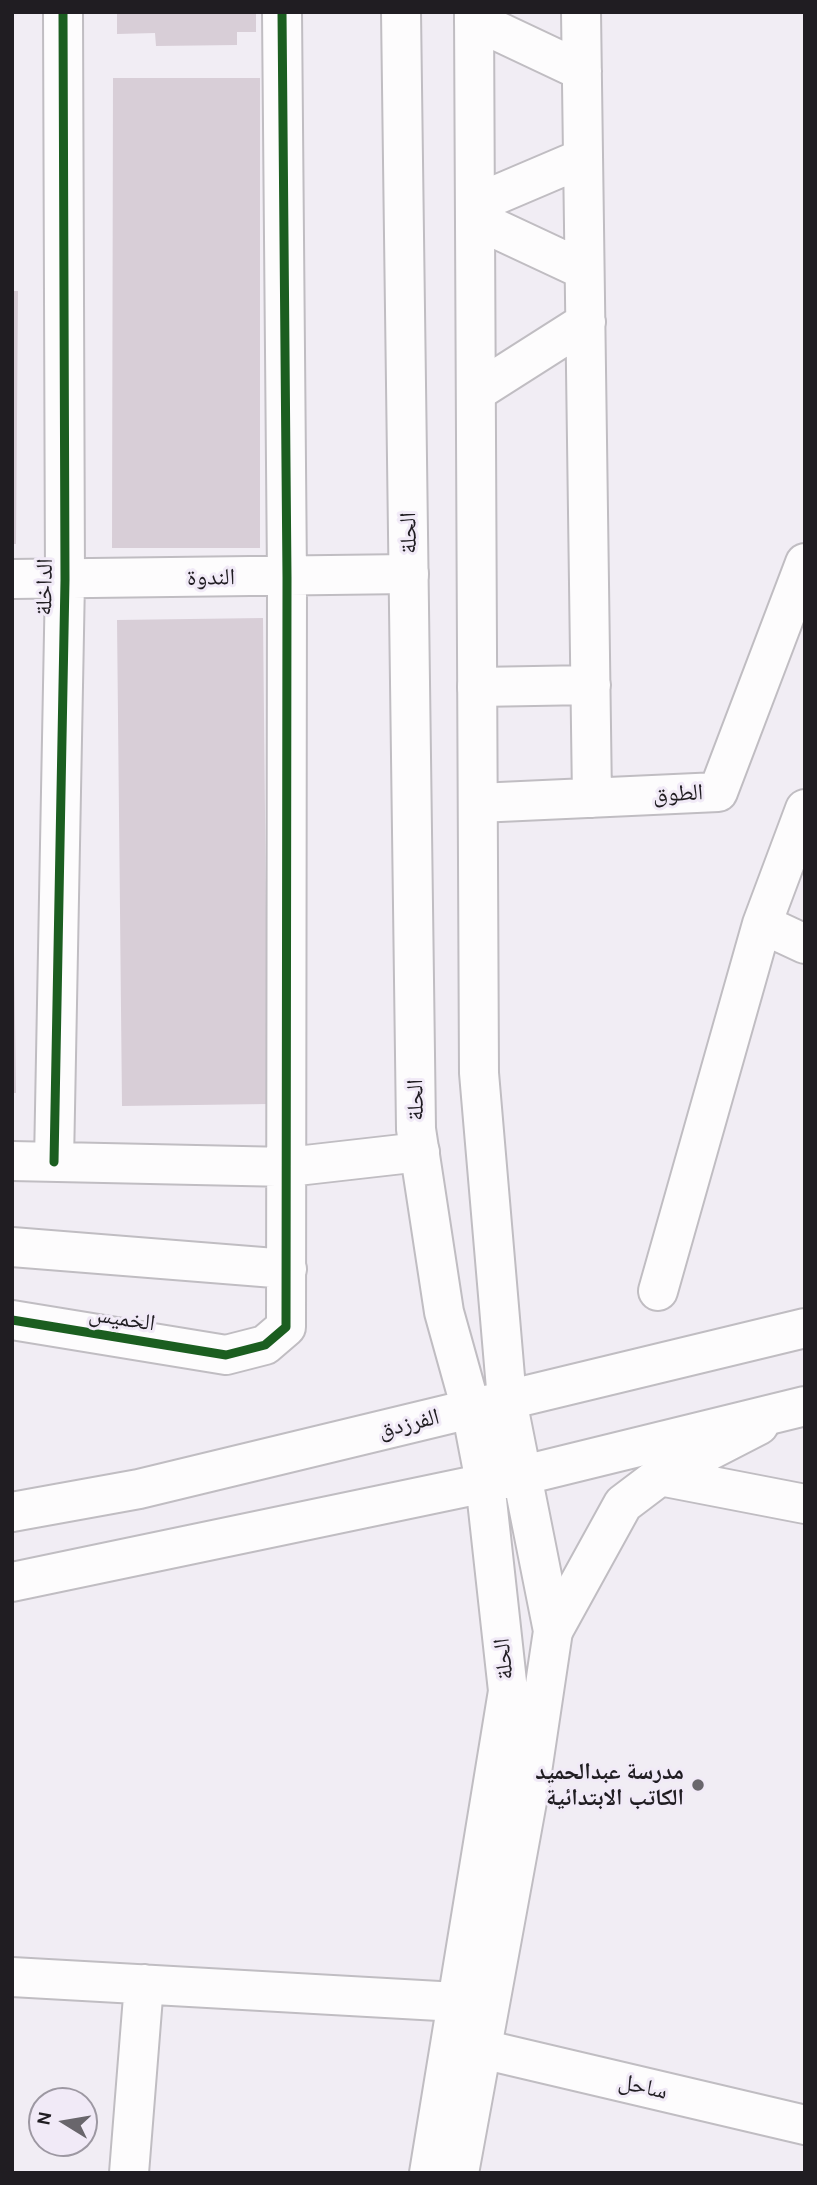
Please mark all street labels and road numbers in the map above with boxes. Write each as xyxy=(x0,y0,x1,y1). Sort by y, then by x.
street label: الحلة xyxy=(395,512,423,554)
street label: الداخلة xyxy=(31,558,59,616)
street label: الندوة xyxy=(187,564,235,592)
street label: الطوق xyxy=(652,779,704,809)
street label: الحلة xyxy=(402,1079,430,1121)
street label: الخميس xyxy=(87,1300,157,1338)
street label: الفرزدق xyxy=(376,1403,442,1445)
street label: الحلة xyxy=(488,1637,520,1681)
street label: ساحل xyxy=(616,2068,670,2106)

